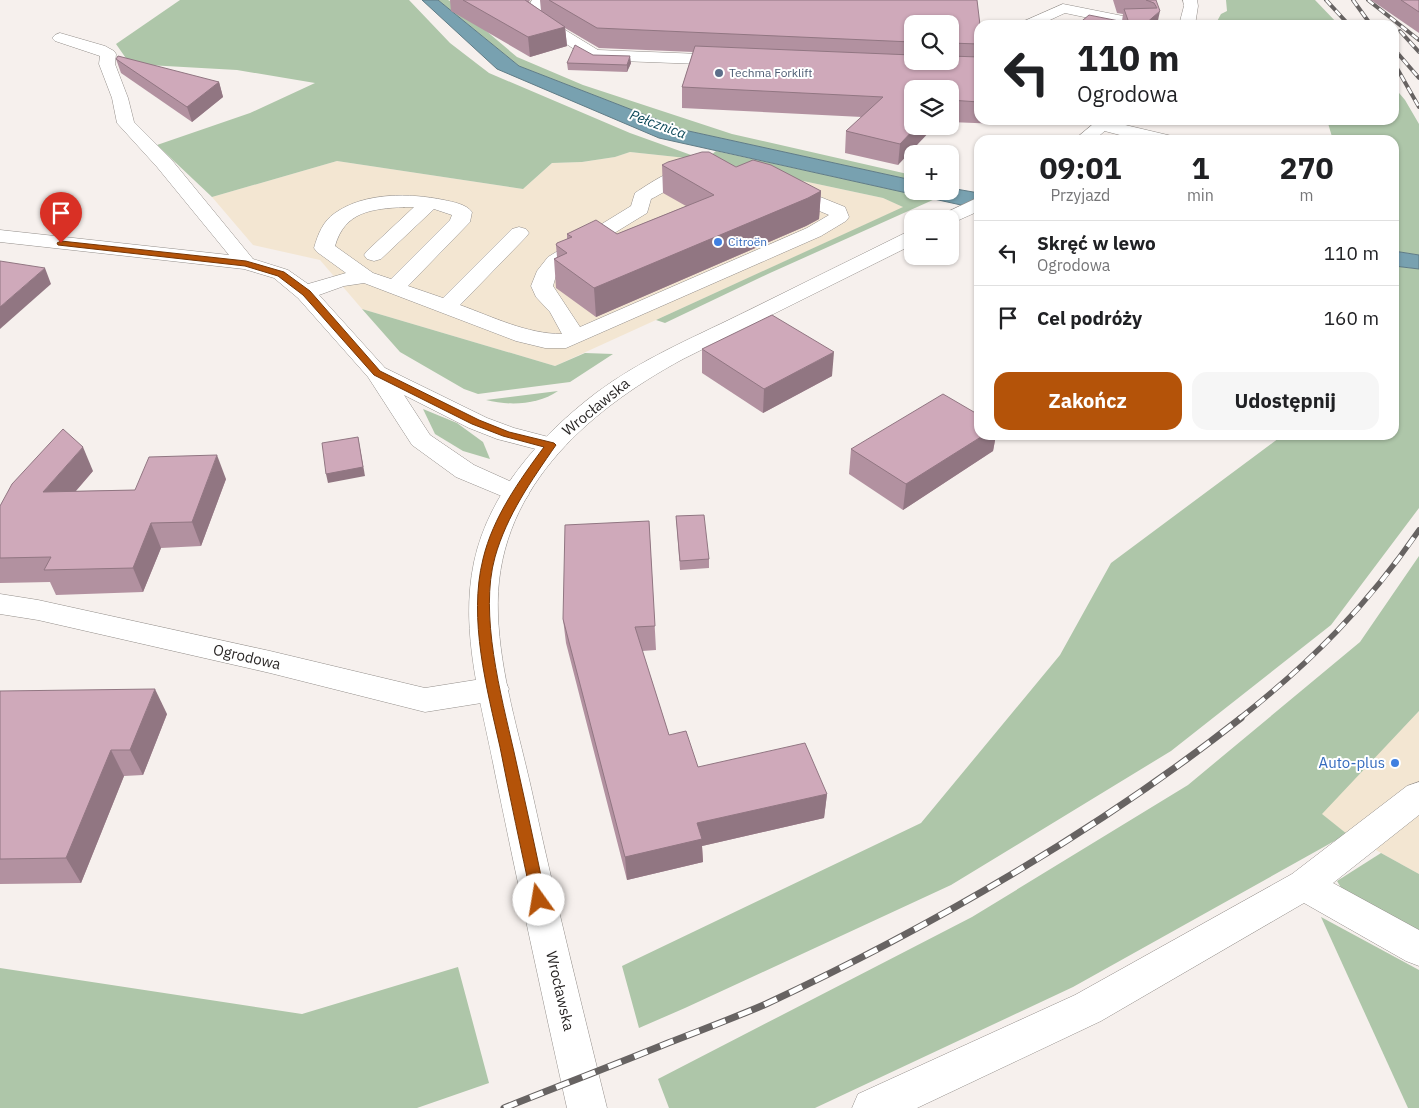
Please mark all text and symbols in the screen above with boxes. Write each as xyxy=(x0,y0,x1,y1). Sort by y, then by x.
map controls xyxy=(904,15,959,265)
button: search xyxy=(904,15,959,70)
text: 110 m xyxy=(1077,35,1180,81)
icon: left xyxy=(994,40,1059,105)
place label: Techma Forklift xyxy=(729,65,812,80)
marker: Techma Forklift xyxy=(713,67,725,79)
text: Ogrodowa xyxy=(1077,79,1178,108)
button: layers xyxy=(904,80,959,135)
water label: Pełcznica xyxy=(627,106,689,142)
button: + xyxy=(904,145,959,200)
text: 09:01 xyxy=(1040,148,1121,187)
text: 1 xyxy=(1191,148,1209,187)
text: 270 xyxy=(1279,148,1333,187)
text: Przyjazd xyxy=(1051,185,1110,205)
text: min xyxy=(1187,185,1214,205)
text: m xyxy=(1299,185,1313,205)
pin xyxy=(40,192,82,243)
icon: arrive xyxy=(47,199,75,227)
button: − xyxy=(904,210,959,265)
text: Skręć w lewo xyxy=(1037,231,1156,255)
place label: Citroën xyxy=(728,234,767,249)
marker: Citroën xyxy=(712,236,724,248)
icon: left xyxy=(994,239,1022,267)
text: 110 m xyxy=(1324,241,1379,265)
text: Ogrodowa xyxy=(1037,255,1110,275)
icon: arrive xyxy=(994,304,1022,332)
text: Cel podróży xyxy=(1037,306,1142,330)
text: 160 m xyxy=(1324,306,1379,330)
button: Zakończ xyxy=(994,372,1182,430)
button: Udostępnij xyxy=(1192,372,1379,430)
street label: Wrocławska xyxy=(558,374,633,440)
street label: Ogrodowa xyxy=(211,640,283,674)
place label: Auto-plus xyxy=(1319,753,1385,772)
marker: Auto-plus xyxy=(1389,757,1401,769)
position arrow xyxy=(512,873,564,925)
street label: Wrocławska xyxy=(542,949,579,1033)

